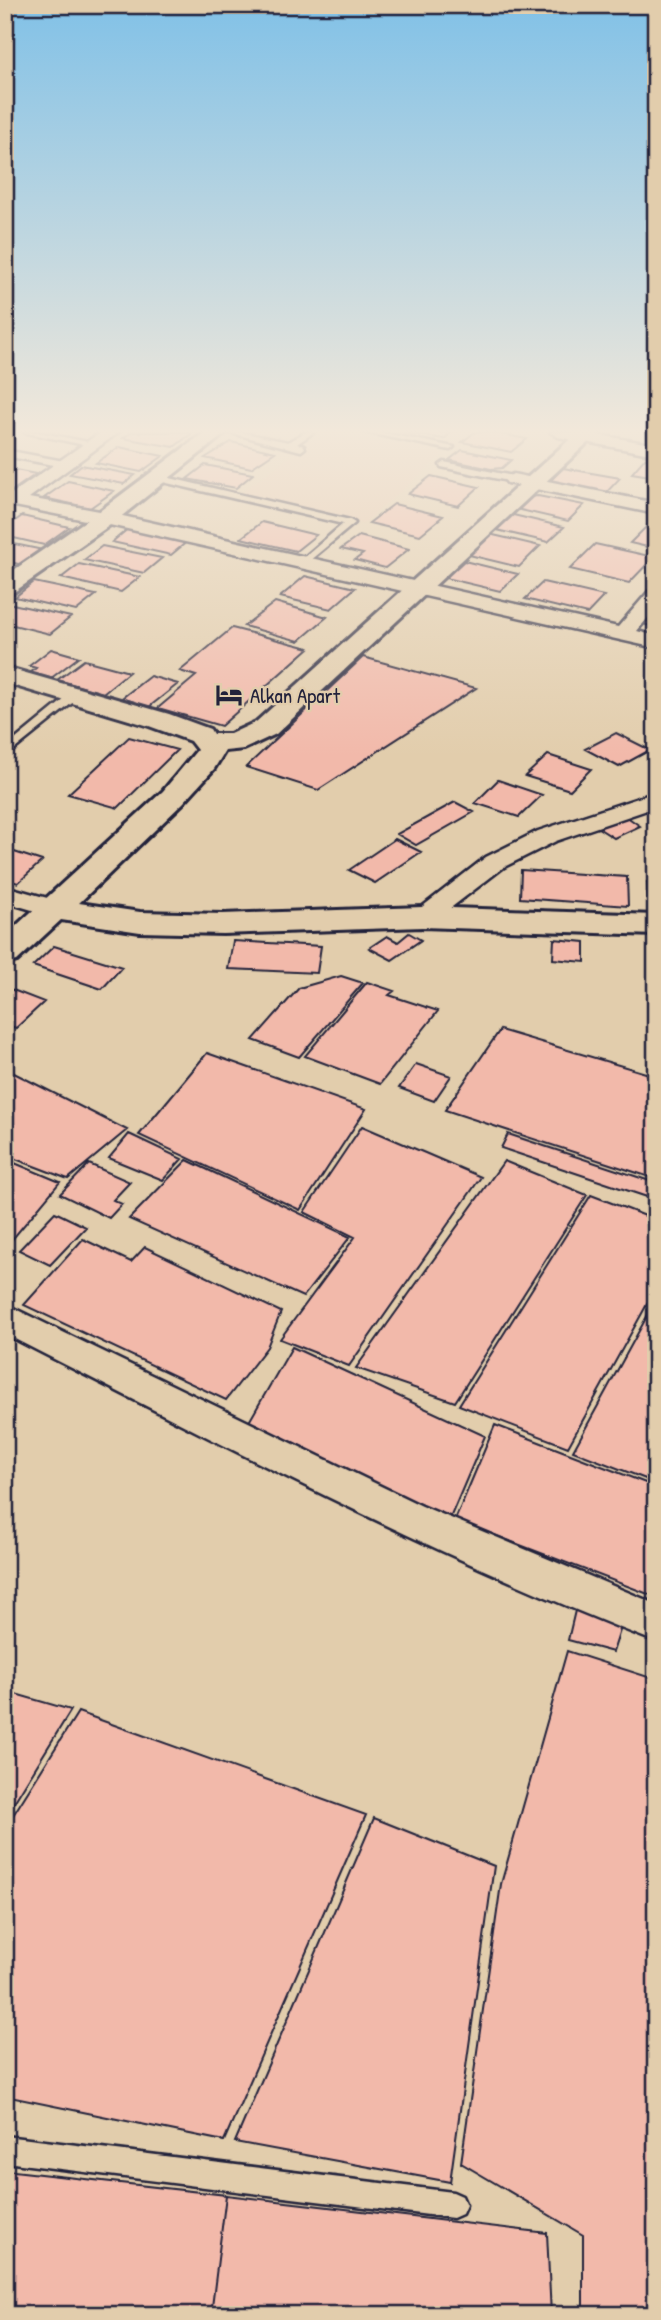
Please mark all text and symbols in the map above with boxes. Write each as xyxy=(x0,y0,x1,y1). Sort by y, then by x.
hotel icon: Alkan Apart xyxy=(214,680,244,710)
place label: Alkan Apart xyxy=(250,681,341,710)

